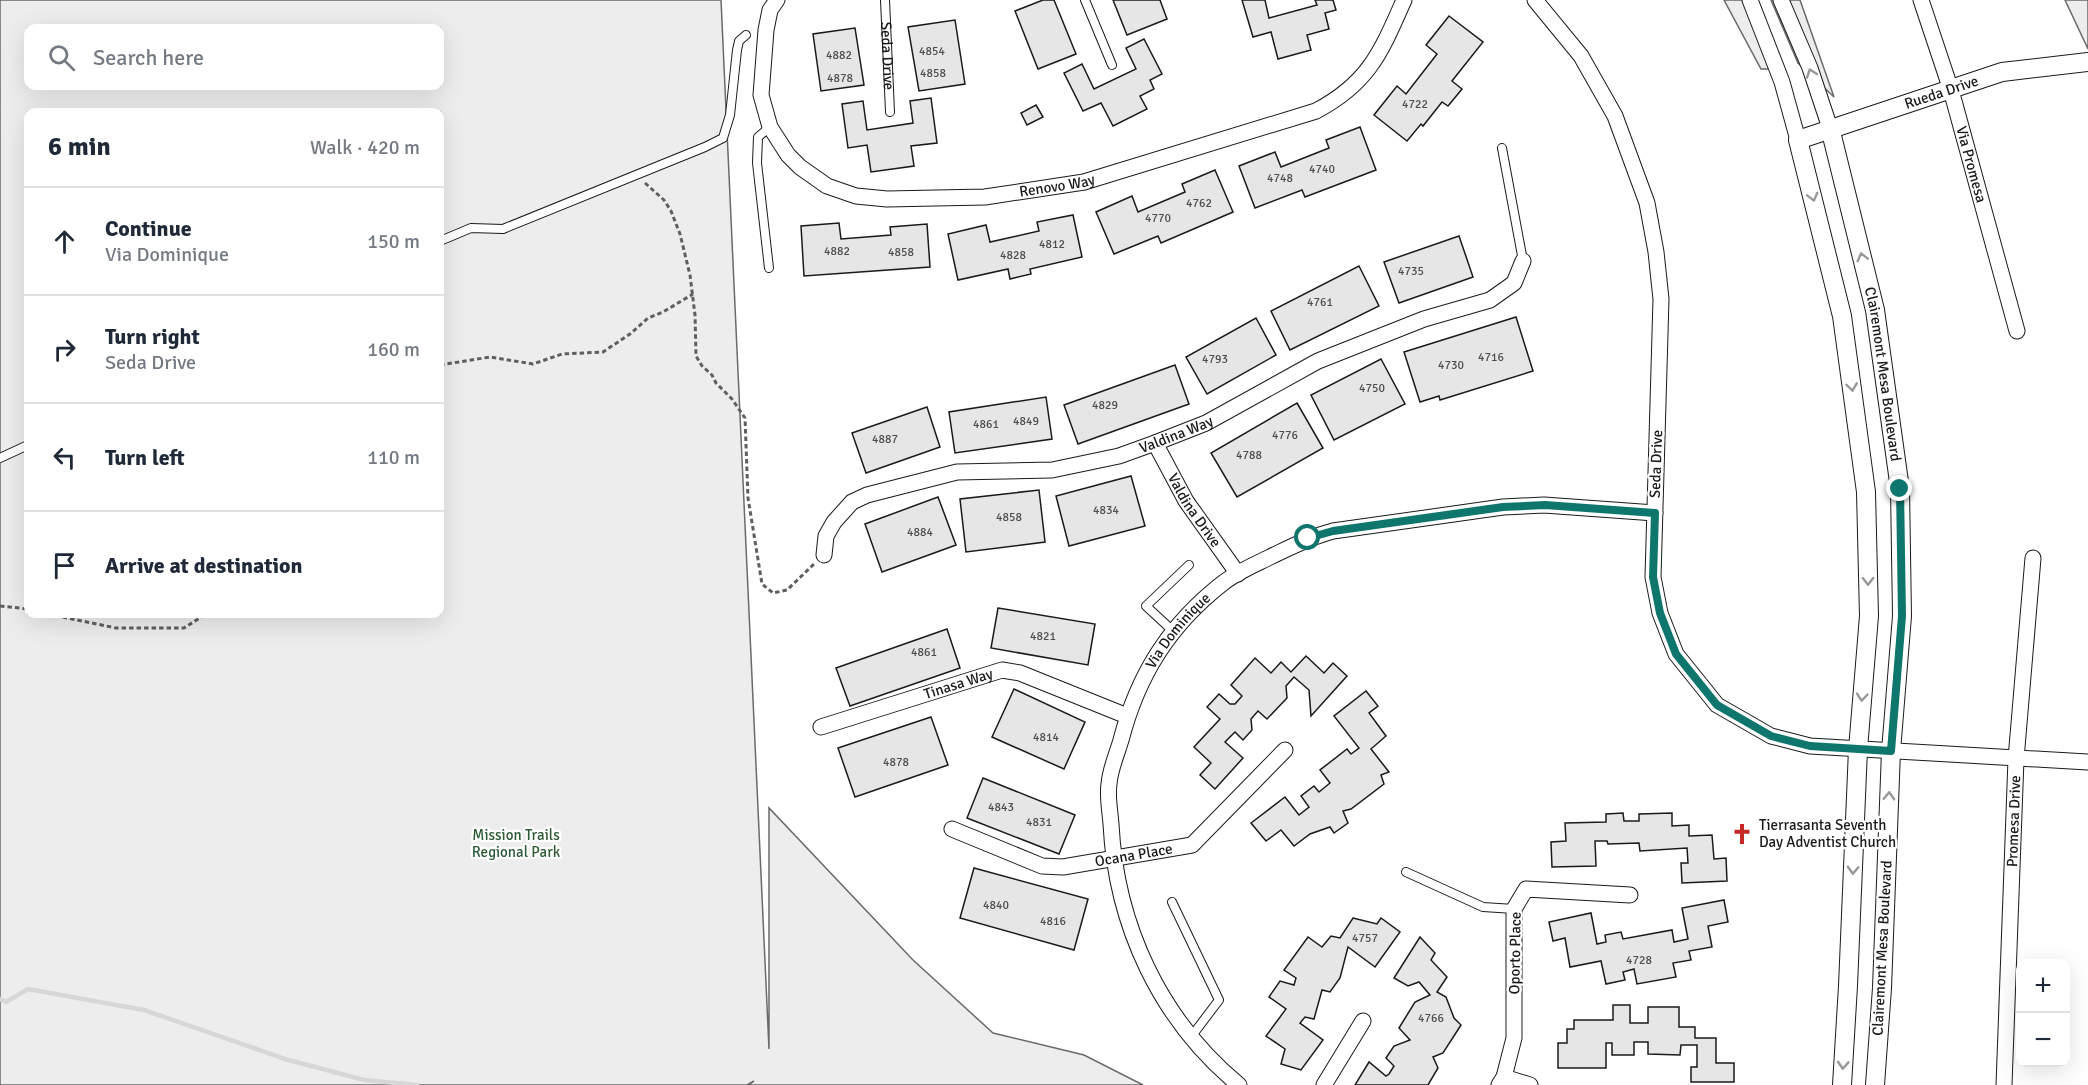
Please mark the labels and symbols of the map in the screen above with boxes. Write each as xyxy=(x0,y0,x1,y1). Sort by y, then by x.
street label: Seda Drive xyxy=(877,21,898,90)
house number: 4854 xyxy=(919,44,945,59)
house number: 4882 xyxy=(826,48,852,63)
house number: 4858 xyxy=(920,66,946,81)
one-way arrow xyxy=(1806,68,1818,79)
house number: 4878 xyxy=(827,71,853,86)
street label: Rueda Drive xyxy=(1902,72,1981,113)
house number: 4722 xyxy=(1402,97,1428,112)
street label: Via Promesa xyxy=(1952,124,1990,205)
house number: 4740 xyxy=(1309,162,1335,177)
street label: Renovo Way xyxy=(1018,170,1097,201)
house number: 4748 xyxy=(1267,171,1293,186)
one-way arrow xyxy=(1805,191,1818,201)
house number: 4762 xyxy=(1186,196,1212,211)
house number: 4770 xyxy=(1145,211,1171,226)
house number: 4812 xyxy=(1039,237,1065,252)
house number: 4882 xyxy=(824,244,850,259)
house number: 4858 xyxy=(888,245,914,260)
house number: 4828 xyxy=(1000,248,1026,263)
one-way arrow xyxy=(1857,252,1870,262)
house number: 4735 xyxy=(1398,264,1424,279)
street label: Clairemont Mesa Boulevard xyxy=(1861,285,1905,462)
house number: 4761 xyxy=(1307,295,1333,310)
house number: 4716 xyxy=(1478,350,1504,365)
house number: 4793 xyxy=(1202,352,1228,367)
house number: 4730 xyxy=(1438,358,1464,373)
house number: 4750 xyxy=(1359,381,1385,396)
one-way arrow xyxy=(1845,383,1857,392)
house number: 4829 xyxy=(1092,398,1118,413)
street label: Valdina Way xyxy=(1137,412,1216,457)
house number: 4849 xyxy=(1013,414,1039,429)
house number: 4861 xyxy=(973,417,999,432)
house number: 4776 xyxy=(1272,428,1298,443)
street label: Seda Drive xyxy=(1646,430,1666,498)
house number: 4887 xyxy=(872,432,898,447)
house number: 4788 xyxy=(1236,448,1262,463)
street label: Valdina Drive xyxy=(1164,470,1225,551)
route end xyxy=(1886,475,1912,501)
house number: 4834 xyxy=(1093,503,1119,518)
house number: 4858 xyxy=(996,510,1022,525)
route start xyxy=(1294,524,1320,550)
house number: 4884 xyxy=(907,525,933,540)
one-way arrow xyxy=(1862,577,1874,586)
street label: Via Dominique xyxy=(1142,589,1214,672)
house number: 4821 xyxy=(1030,629,1056,644)
house number: 4861 xyxy=(911,645,937,660)
street label: Tinasa Way xyxy=(922,664,995,703)
one-way arrow xyxy=(1856,692,1869,701)
house number: 4814 xyxy=(1033,730,1059,745)
house number: 4878 xyxy=(883,755,909,770)
street label: Promesa Drive xyxy=(2003,775,2024,867)
one-way arrow xyxy=(1882,791,1895,800)
house number: 4843 xyxy=(988,800,1014,815)
house number: 4831 xyxy=(1026,815,1052,830)
place label: Tierrasanta Seventh Day Adventist Church xyxy=(1759,816,1896,851)
church icon: Tierrasanta Seventh Day Adventist Church xyxy=(1730,822,1754,846)
park label: Mission Trails Regional Park xyxy=(472,826,561,861)
street label: Ocana Place xyxy=(1093,839,1174,870)
street label: Clairemont Mesa Boulevard xyxy=(1868,860,1896,1036)
one-way arrow xyxy=(1847,866,1859,875)
house number: 4840 xyxy=(983,898,1009,913)
street label: Oporto Place xyxy=(1505,912,1525,994)
house number: 4816 xyxy=(1040,914,1066,929)
house number: 4757 xyxy=(1352,931,1378,946)
house number: 4728 xyxy=(1626,953,1652,968)
house number: 4766 xyxy=(1418,1011,1444,1026)
one-way arrow xyxy=(1837,1061,1850,1070)

